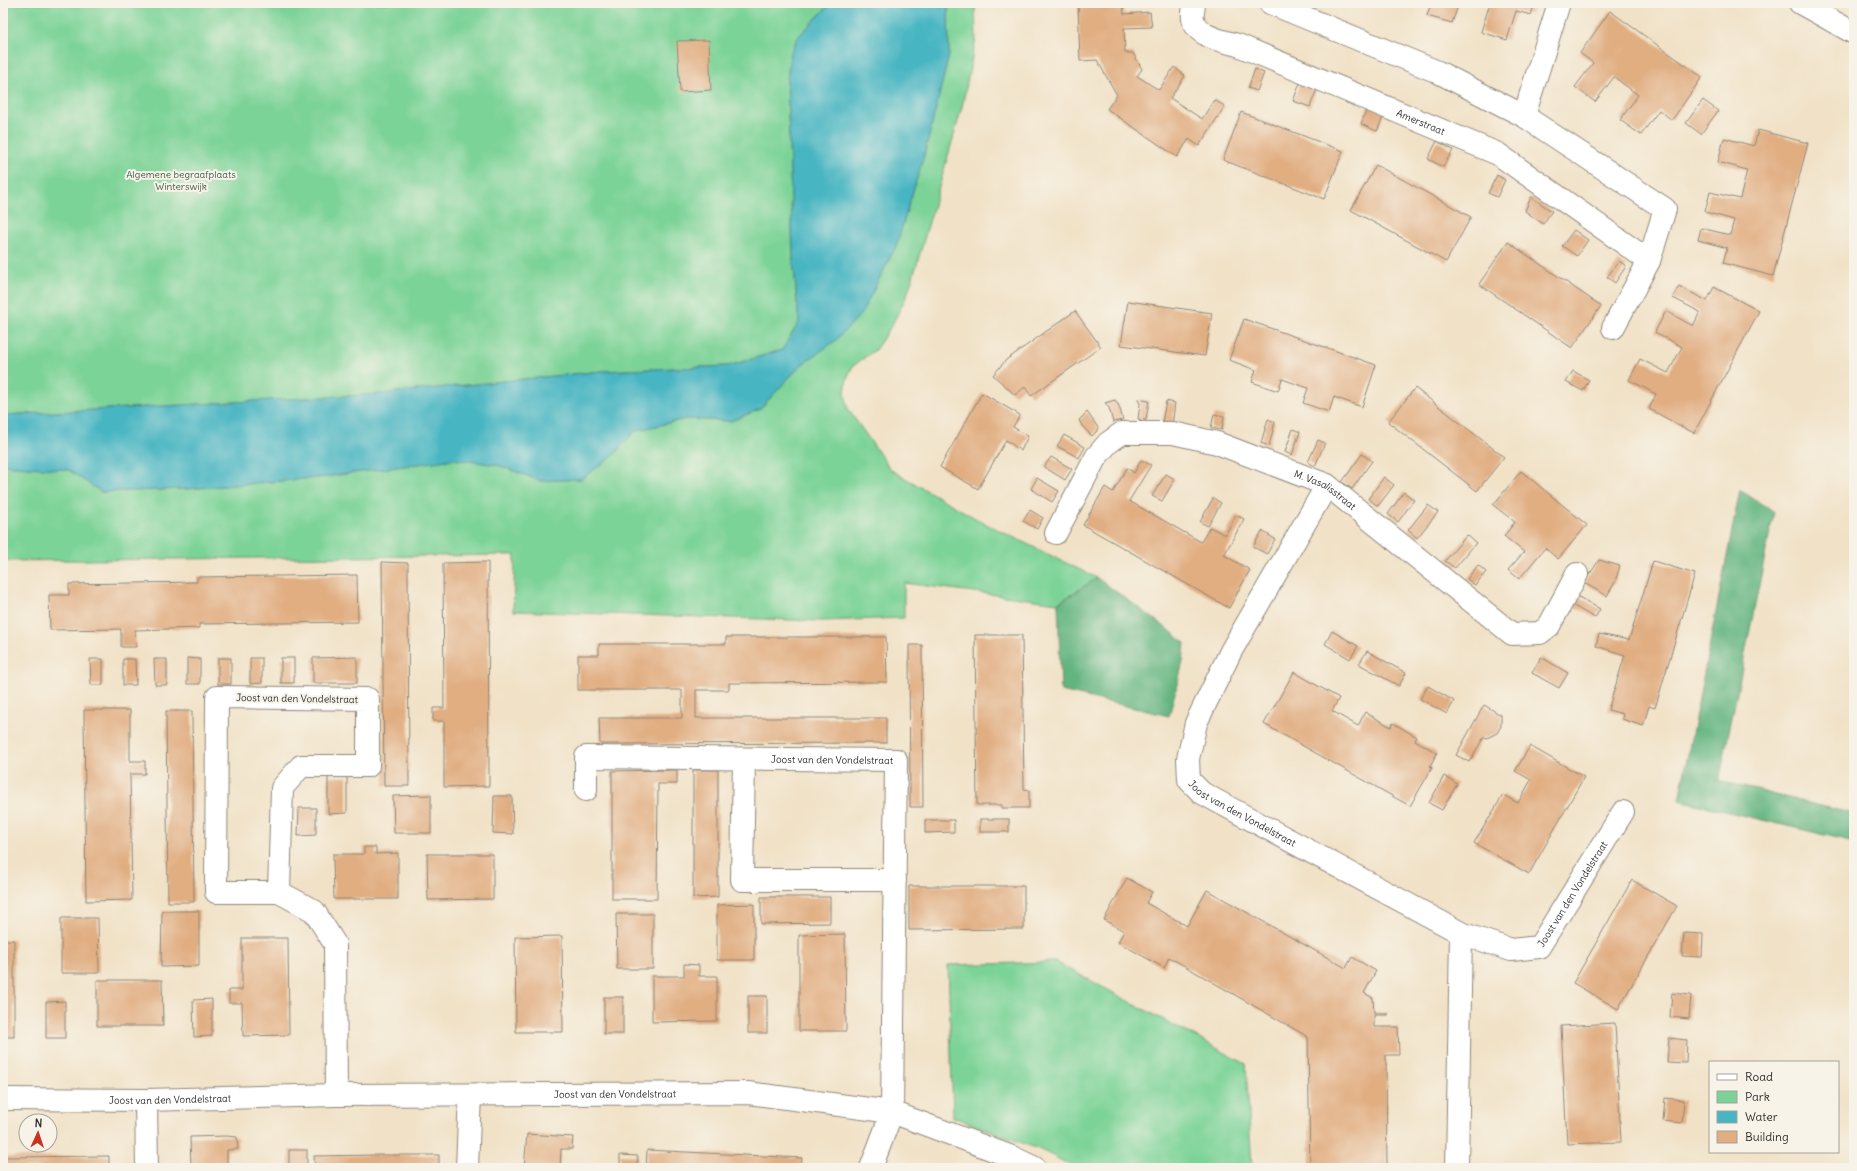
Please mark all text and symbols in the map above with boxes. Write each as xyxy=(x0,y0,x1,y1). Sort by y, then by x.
street label: Amerstraat xyxy=(1394,106,1447,138)
park label: Algemene begraafplaats Winterswijk xyxy=(126,168,236,193)
street label: M. Vasalisstraat xyxy=(1292,467,1359,513)
street label: Joost van den Vondelstraat xyxy=(236,691,359,706)
street label: Joost van den Vondelstraat xyxy=(771,753,894,767)
street label: Joost van den Vondelstraat xyxy=(1186,777,1299,850)
street label: Joost van den Vondelstraat xyxy=(1535,838,1611,950)
legend xyxy=(1709,1061,1839,1153)
text: Road xyxy=(1745,1069,1773,1084)
street label: Joost van den Vondelstraat xyxy=(554,1087,677,1101)
text: Park xyxy=(1745,1089,1770,1104)
street label: Joost van den Vondelstraat xyxy=(109,1092,232,1107)
text: Water xyxy=(1745,1109,1778,1124)
north arrow xyxy=(18,1113,58,1153)
text: N xyxy=(34,1116,43,1130)
text: Building xyxy=(1745,1129,1789,1144)

